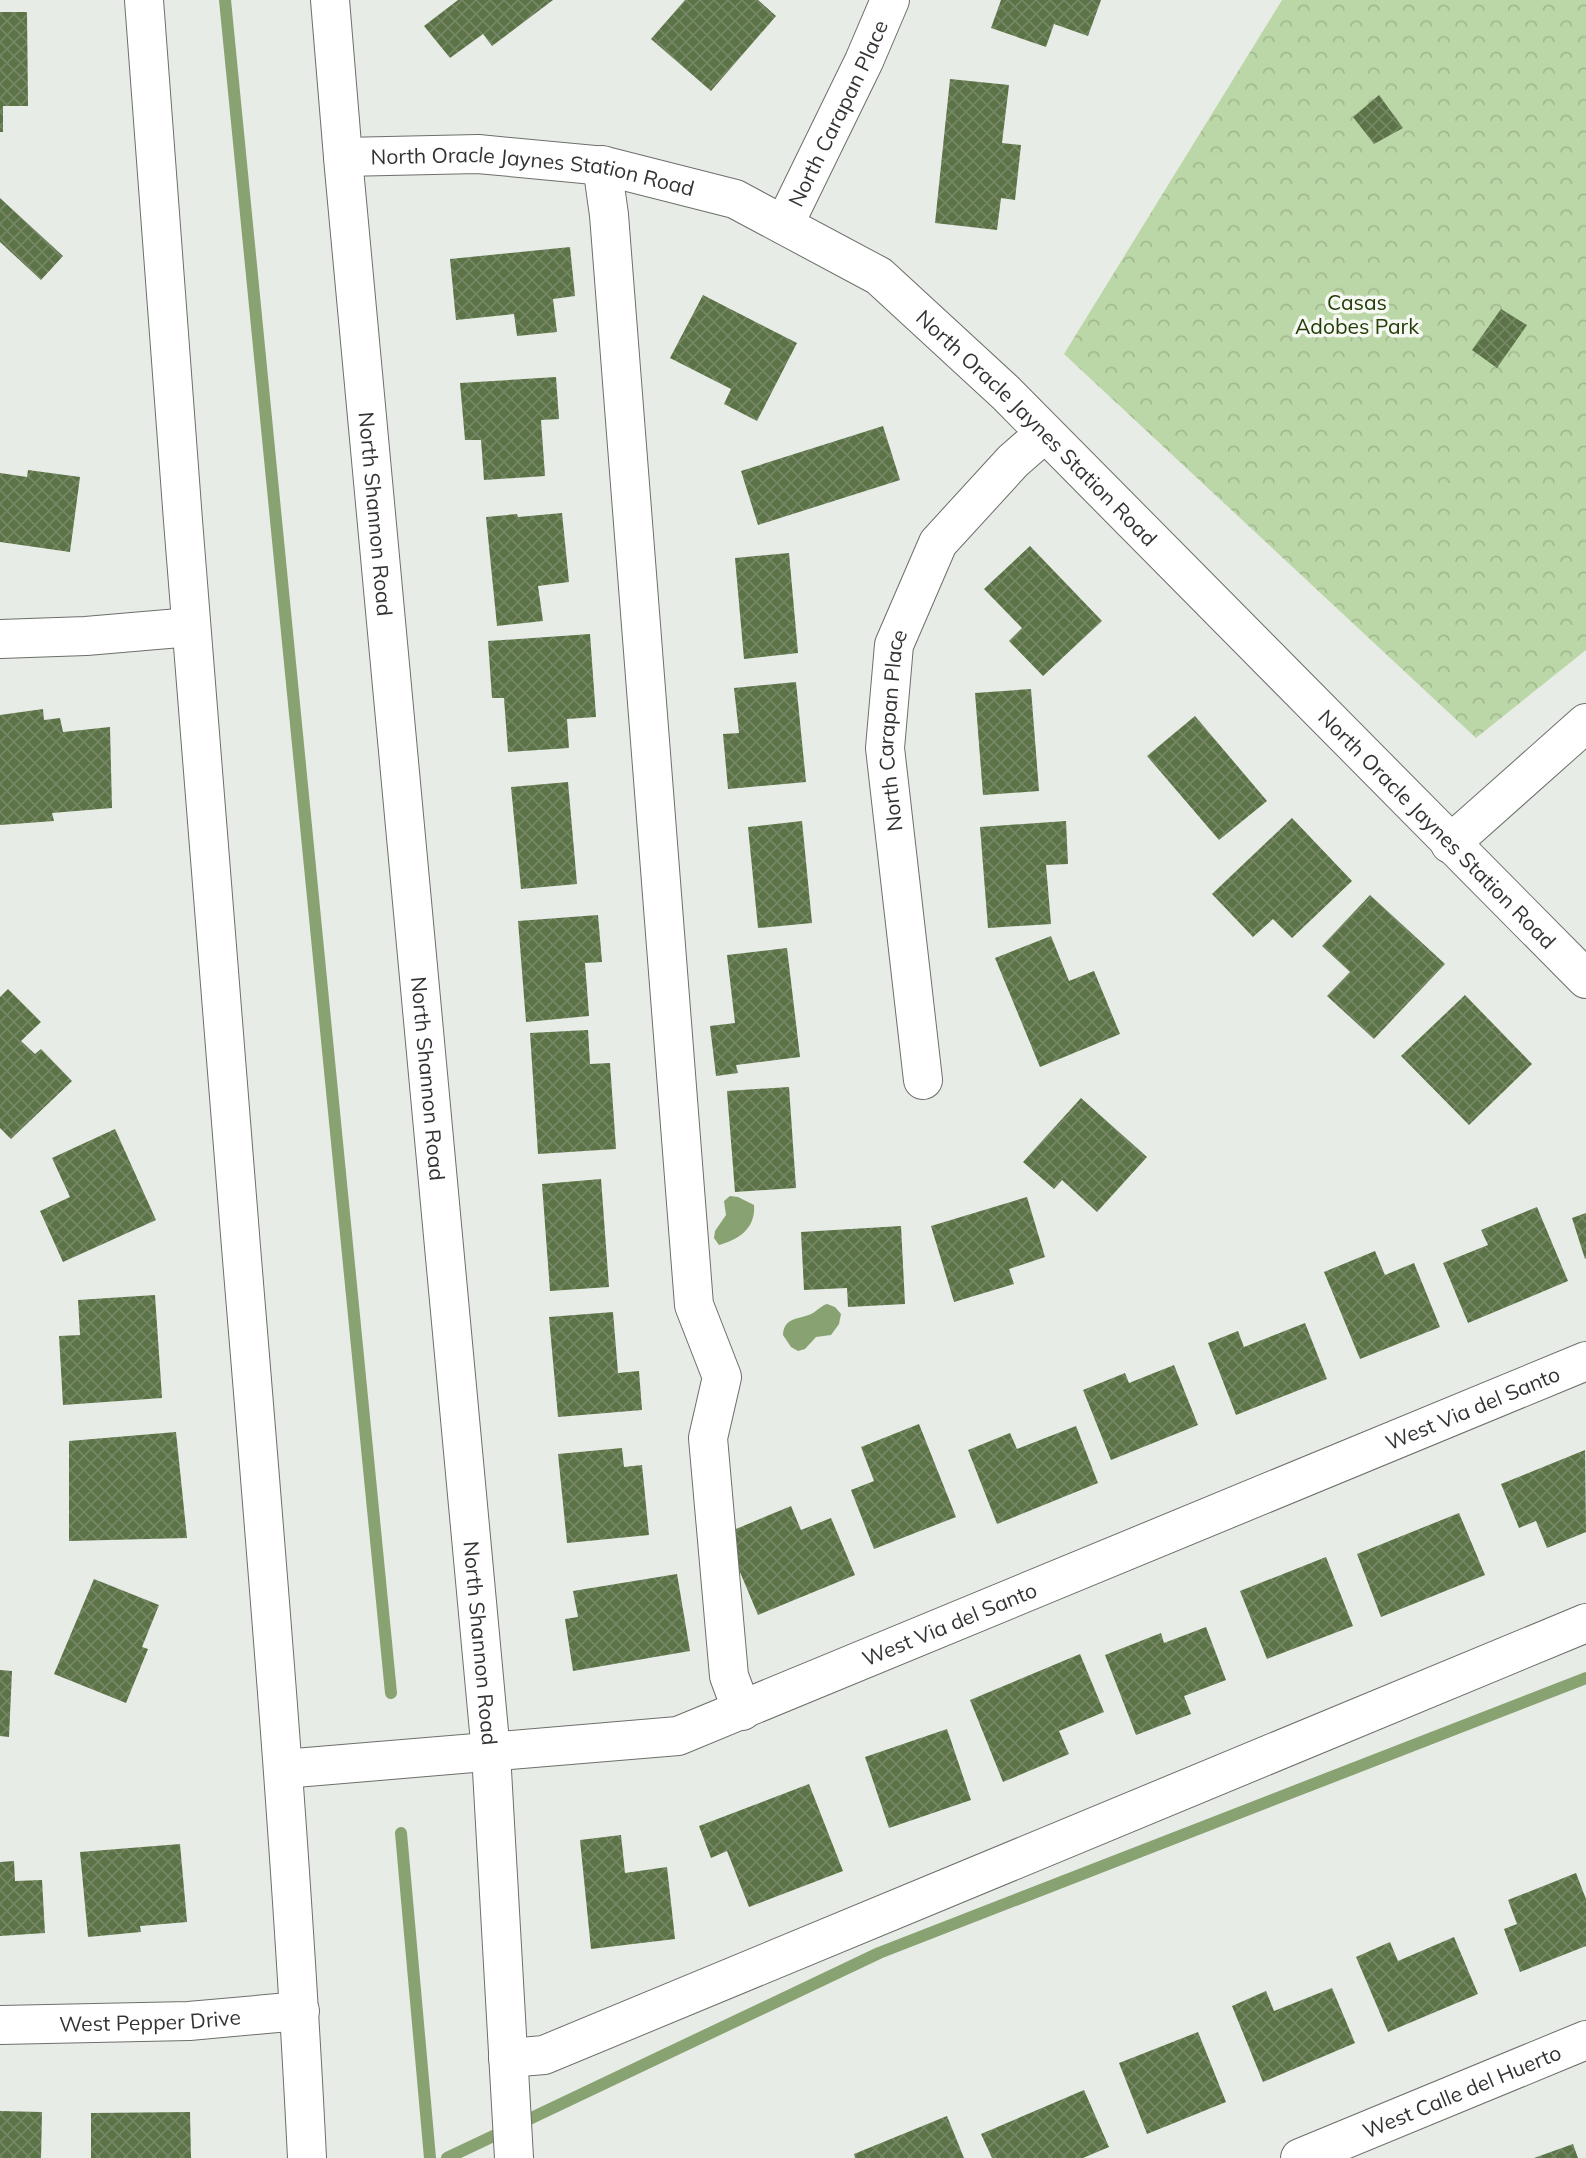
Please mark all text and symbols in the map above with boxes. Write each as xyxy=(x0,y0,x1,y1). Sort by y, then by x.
street label: North Carapan Place xyxy=(782,16,893,211)
street label: North Oracle Jaynes Station Road xyxy=(370,141,697,201)
park label: Casas Adobes Park xyxy=(1295,289,1419,339)
street label: North Oracle Jaynes Station Road xyxy=(911,304,1163,551)
street label: North Shannon Road xyxy=(354,411,398,617)
street label: North Carapan Place xyxy=(872,625,912,833)
street label: North Oracle Jaynes Station Road xyxy=(1313,704,1562,954)
street label: North Shannon Road xyxy=(406,975,451,1182)
street label: West Via del Santo xyxy=(1381,1360,1564,1455)
street label: North Shannon Road xyxy=(458,1540,503,1746)
street label: West Via del Santo xyxy=(858,1576,1040,1671)
street label: West Pepper Drive xyxy=(59,2003,242,2037)
street label: West Calle del Huerto xyxy=(1359,2039,1565,2144)

